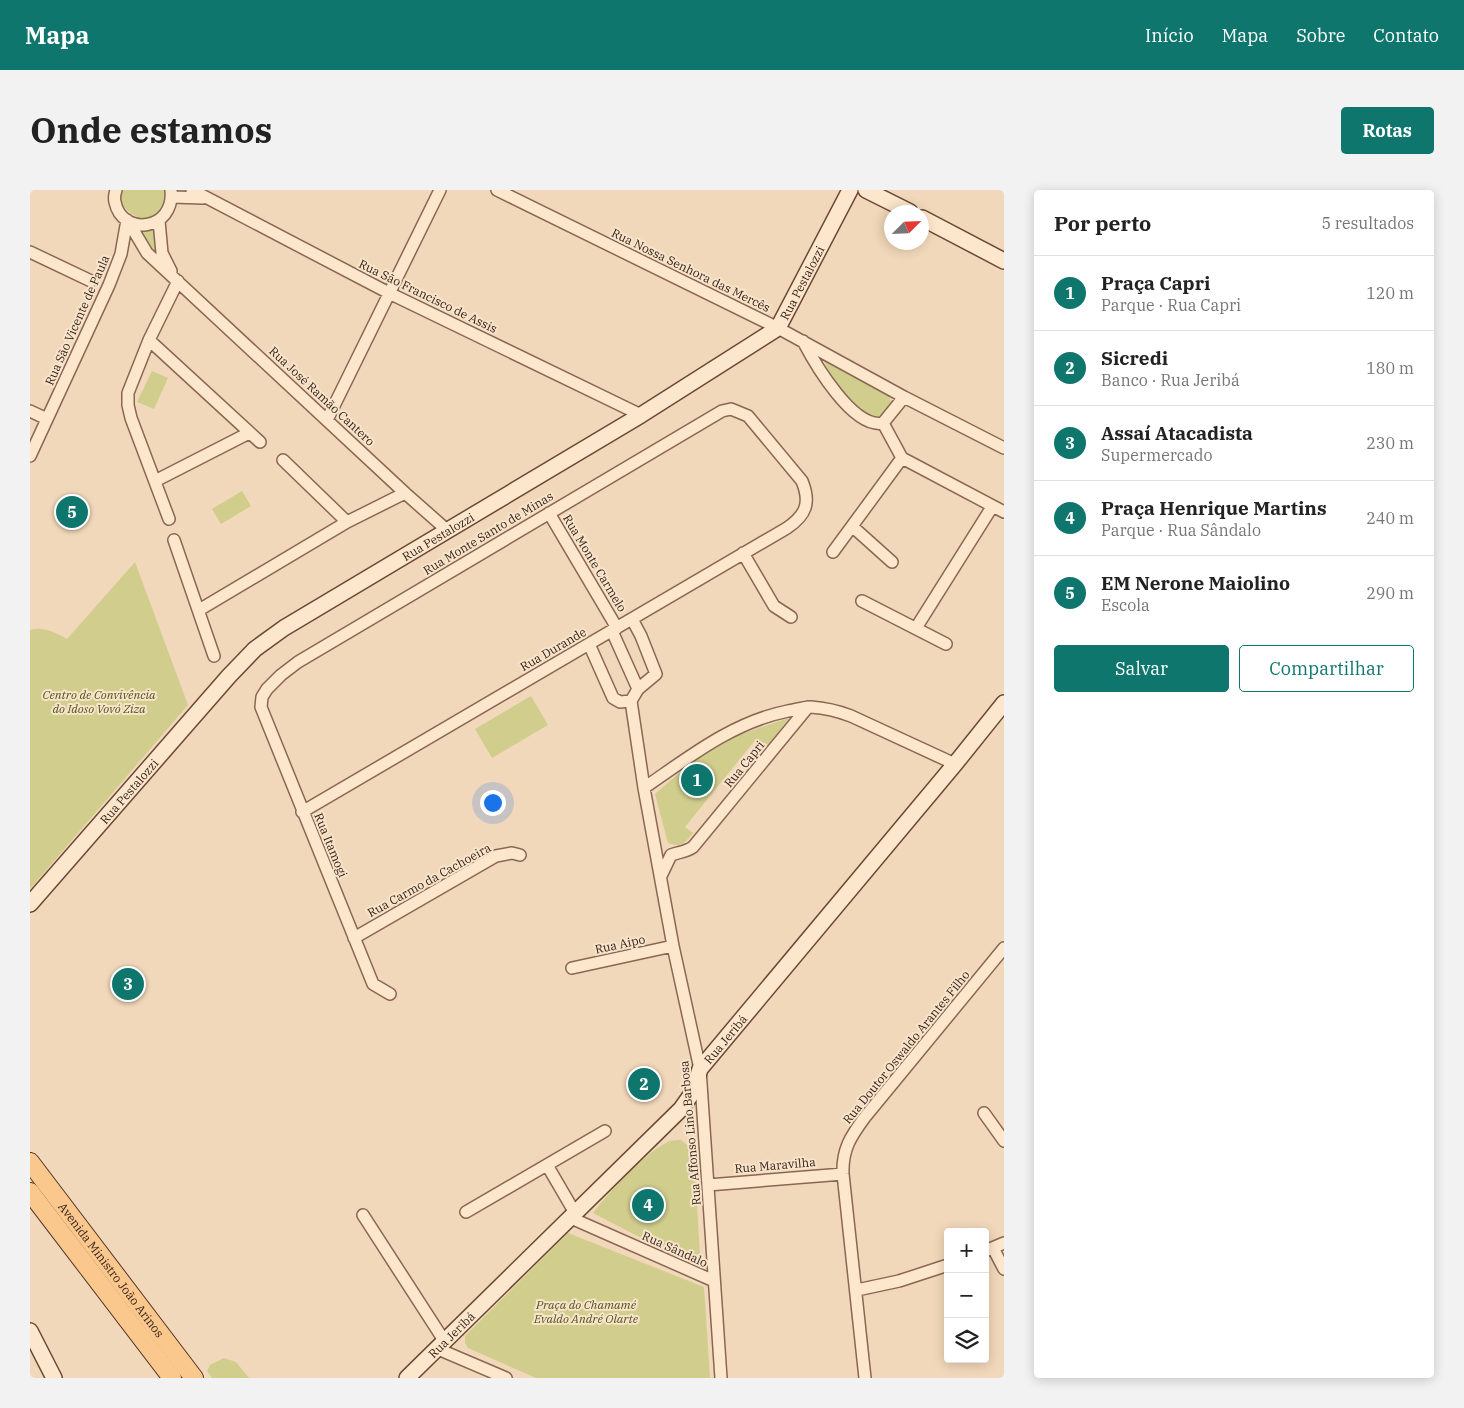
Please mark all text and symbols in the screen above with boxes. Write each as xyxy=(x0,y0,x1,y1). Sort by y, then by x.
text: Mapa xyxy=(25,19,89,51)
text: Início xyxy=(1145,24,1194,47)
text: Mapa xyxy=(1222,24,1268,47)
text: Sobre xyxy=(1296,24,1345,47)
text: Contato xyxy=(1373,24,1439,47)
text: Onde estamos xyxy=(30,107,272,153)
button: Rotas xyxy=(1341,107,1434,154)
north arrow xyxy=(884,205,929,250)
text: Por perto xyxy=(1054,209,1151,237)
text: 5 resultados xyxy=(1322,213,1414,233)
street label: Rua Nossa Senhora das Mercês xyxy=(609,225,773,315)
street label: Rua Pestalozzi xyxy=(776,243,827,322)
street label: Rua São Vicente de Paula xyxy=(41,252,113,387)
street label: Rua São Francisco de Assis xyxy=(356,256,500,336)
text: Praça Capri xyxy=(1101,271,1210,295)
text: 1 xyxy=(1065,283,1075,303)
text: 120 m xyxy=(1366,283,1414,303)
text: Parque · Rua Capri xyxy=(1101,295,1241,315)
street label: Rua José Ramão Cantero xyxy=(266,343,378,449)
text: Sicredi xyxy=(1101,346,1168,370)
text: 2 xyxy=(1065,358,1075,378)
text: 180 m xyxy=(1366,358,1414,378)
text: Banco · Rua Jeribá xyxy=(1101,370,1240,390)
text: Assaí Atacadista xyxy=(1101,421,1253,445)
text: 3 xyxy=(1065,433,1075,453)
text: 230 m xyxy=(1366,433,1414,453)
text: Supermercado xyxy=(1101,445,1213,465)
street label: Rua Monte Santo de Minas xyxy=(420,488,556,578)
pin: 5 xyxy=(56,493,88,531)
text: Praça Henrique Martins xyxy=(1101,496,1327,520)
text: 4 xyxy=(1065,508,1075,528)
text: 240 m xyxy=(1366,508,1414,528)
street label: Rua Pestalozzi xyxy=(399,509,477,564)
street label: Rua Monte Carmelo xyxy=(560,512,630,615)
text: Parque · Rua Sândalo xyxy=(1101,520,1261,540)
text: EM Nerone Maiolino xyxy=(1101,571,1290,595)
text: 5 xyxy=(1065,583,1075,603)
text: 290 m xyxy=(1366,583,1414,603)
text: Escola xyxy=(1101,595,1150,615)
street label: Rua Durande xyxy=(517,624,589,674)
button: Salvar xyxy=(1054,645,1229,692)
button: Compartilhar xyxy=(1239,645,1414,692)
park label: Centro de Convivência do Idoso Vovó Ziza xyxy=(42,687,156,716)
street label: Rua Capri xyxy=(721,738,767,790)
street label: Rua Pestalozzi xyxy=(96,755,161,827)
pin: 1 xyxy=(681,761,713,799)
your location xyxy=(480,790,506,816)
street label: Rua Itamogi xyxy=(311,811,351,880)
street label: Rua Carmo da Cachoeira xyxy=(365,840,494,920)
street label: Rua Aipo xyxy=(593,931,647,957)
pin: 3 xyxy=(112,965,144,1003)
street label: Rua Doutor Oswaldo Arantes Filho xyxy=(839,967,973,1127)
street label: Rua Jeribá xyxy=(700,1011,750,1067)
street label: Rua Affonso Lino Barbosa xyxy=(676,1059,704,1206)
pin: 2 xyxy=(628,1065,660,1103)
street label: Rua Maravilha xyxy=(734,1154,817,1176)
pin: 4 xyxy=(632,1186,664,1224)
street label: Avenida Ministro João Arinos xyxy=(56,1199,168,1340)
street label: Rua Sândalo xyxy=(640,1228,710,1270)
map controls xyxy=(944,1228,989,1363)
button: + xyxy=(944,1228,989,1273)
button: − xyxy=(944,1273,989,1318)
park label: Praça do Chamamé Evaldo André Olarte xyxy=(533,1297,639,1326)
street label: Rua Jeribá xyxy=(425,1308,478,1361)
button: layers xyxy=(944,1318,989,1363)

